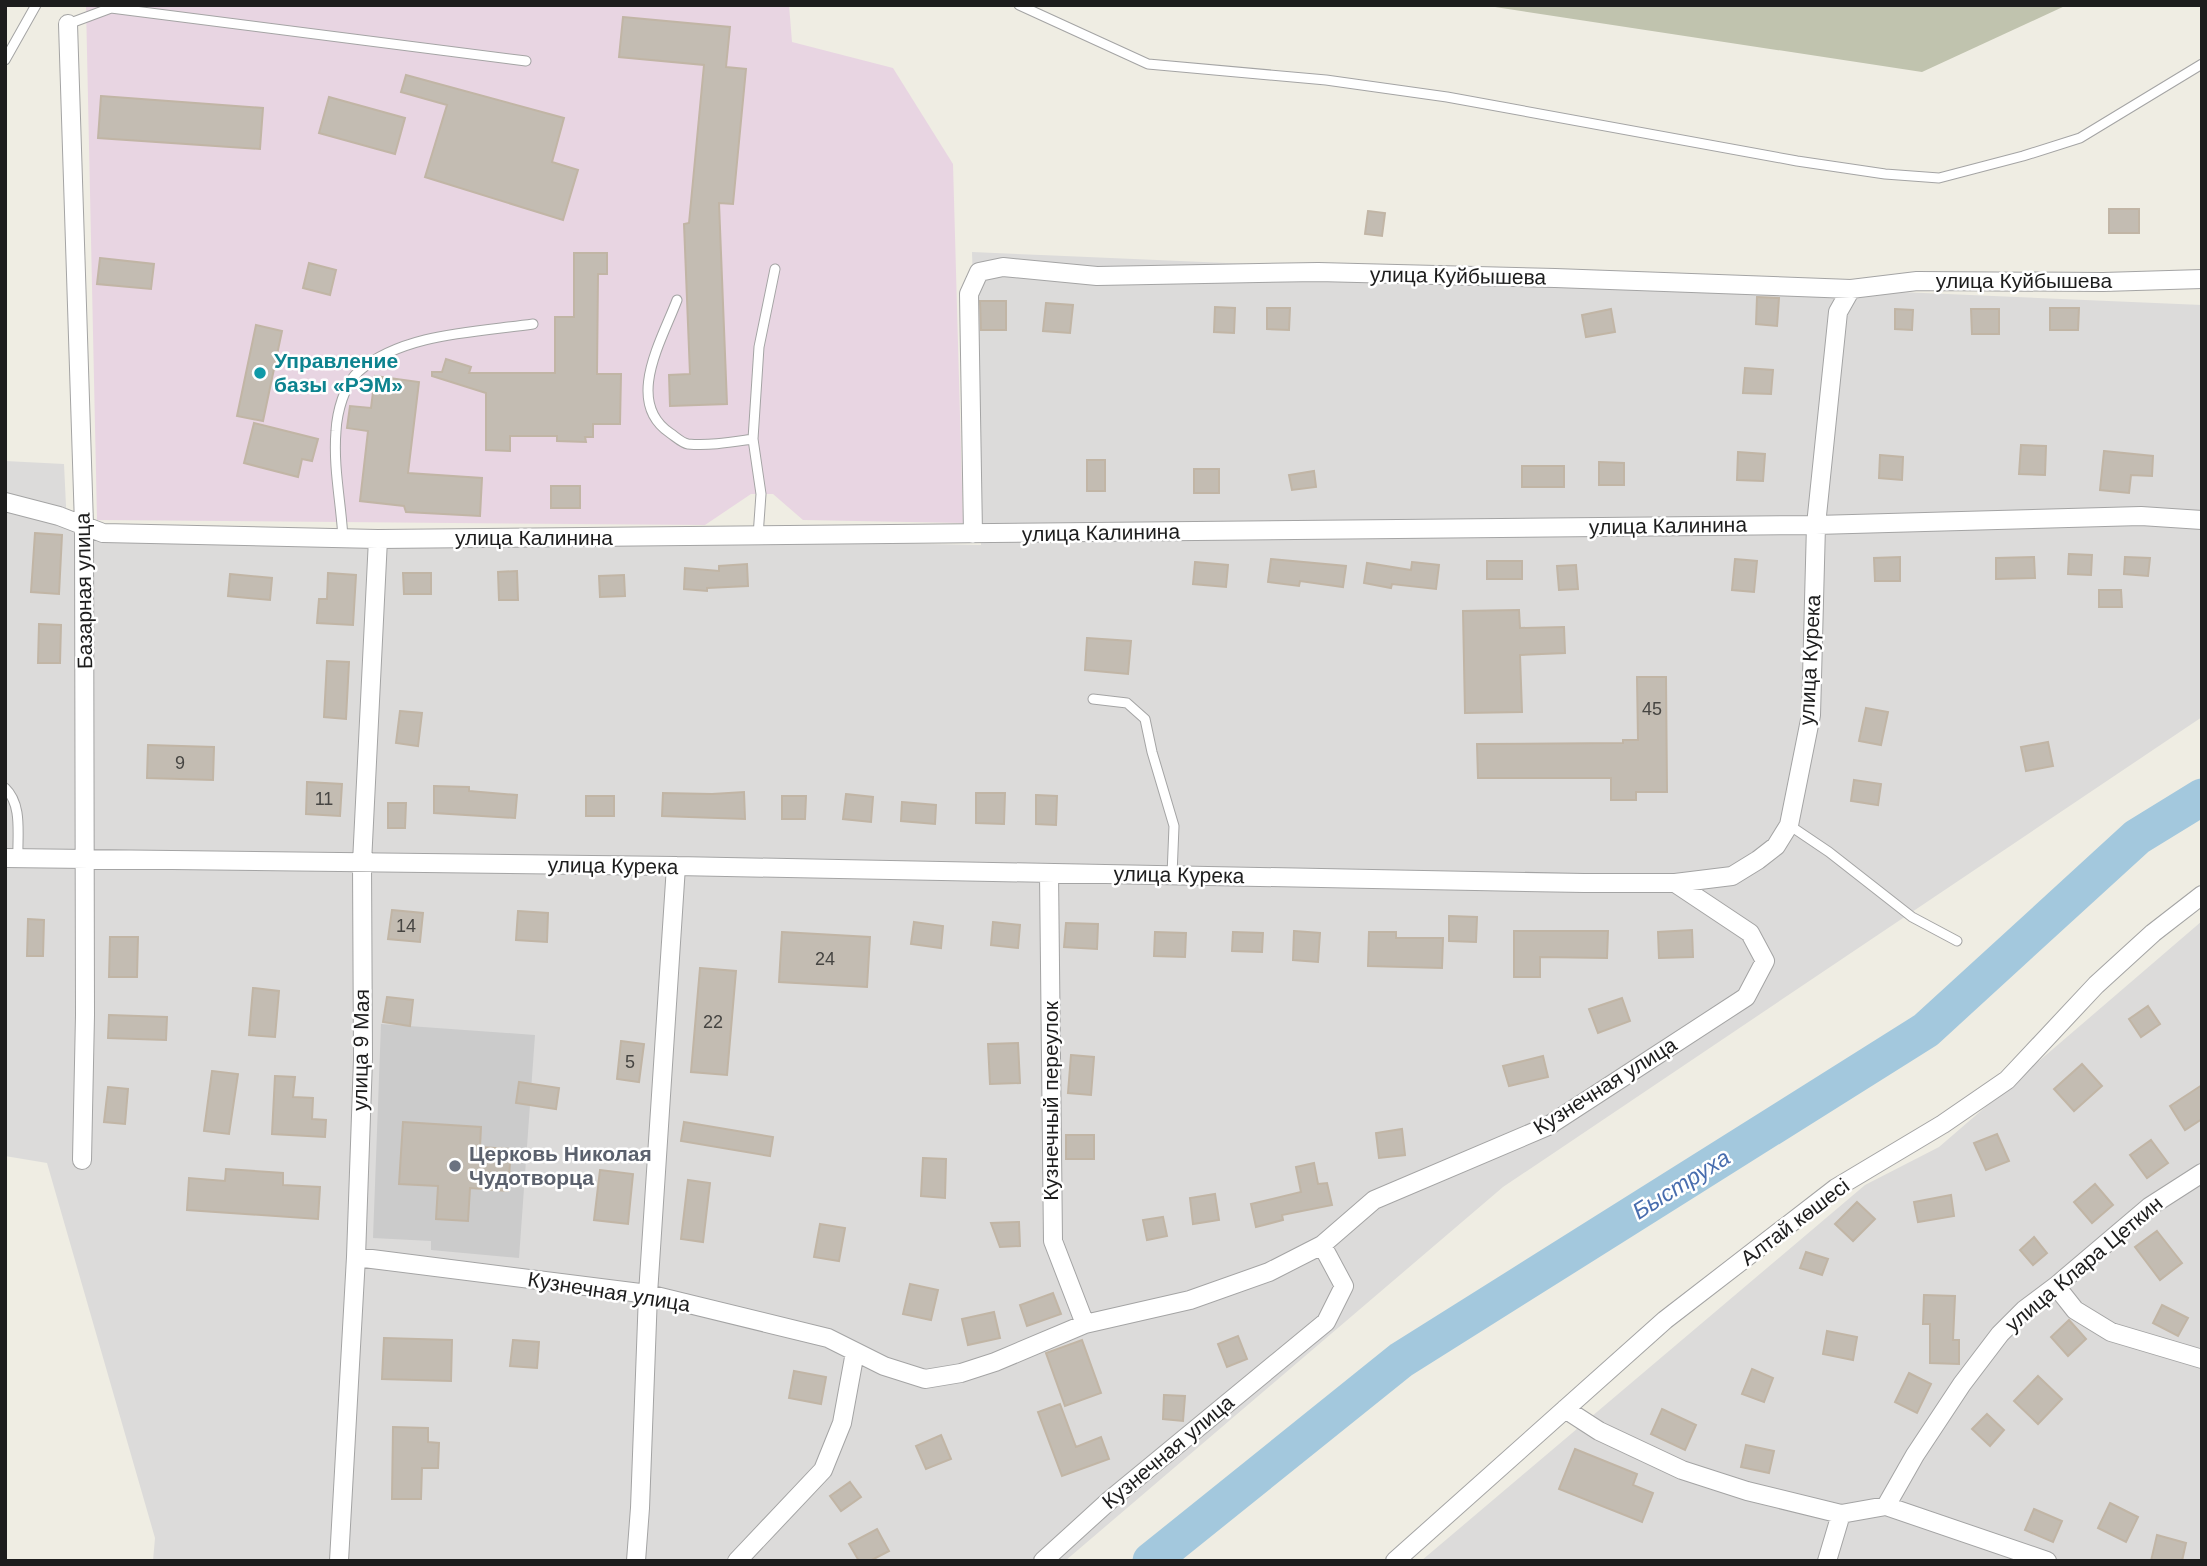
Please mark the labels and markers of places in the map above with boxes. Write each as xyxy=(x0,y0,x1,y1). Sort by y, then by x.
place label: Управление базы «РЭМ» xyxy=(274,349,403,396)
marker: Управление базы «РЭМ» xyxy=(252,365,268,381)
place label: Церковь Николая Чудотворца xyxy=(469,1142,652,1189)
marker: Церковь Николая Чудотворца xyxy=(447,1158,463,1174)

